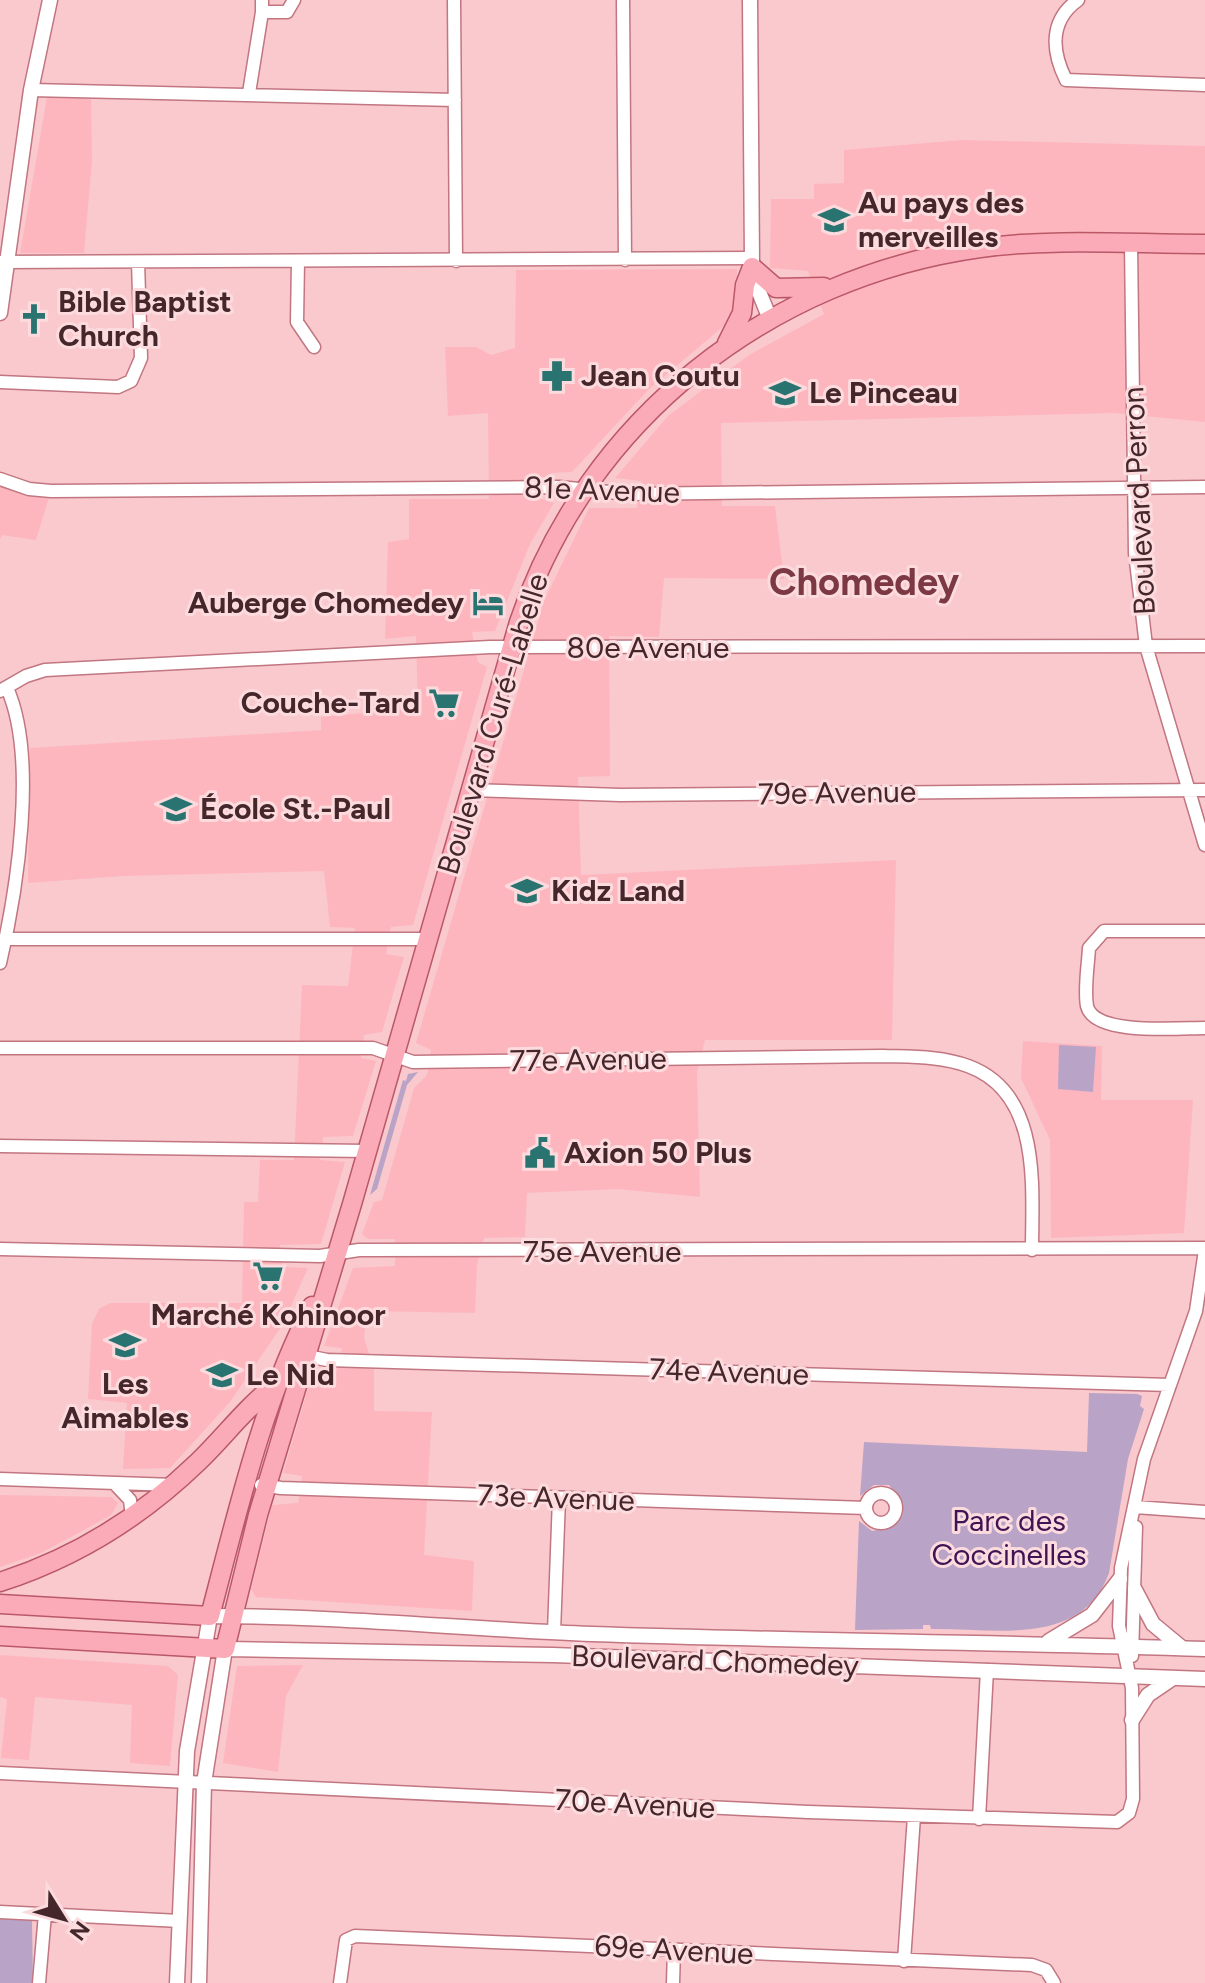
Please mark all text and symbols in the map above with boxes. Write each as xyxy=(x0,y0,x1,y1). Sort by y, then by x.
place label: Au pays des merveilles xyxy=(858,184,1024,255)
school or university icon: Au pays des merveilles xyxy=(817,203,851,237)
place label: Bible Baptist Church xyxy=(58,283,232,354)
church icon: Bible Baptist Church xyxy=(17,302,51,336)
place label: Jean Coutu xyxy=(581,357,740,394)
pharmacy icon: Jean Coutu xyxy=(540,359,574,393)
place label: Le Pinceau xyxy=(809,374,958,411)
school or university icon: Le Pinceau xyxy=(768,376,802,410)
street label: Boulevard Perron xyxy=(1114,386,1163,616)
street label: 81e Avenue xyxy=(523,468,681,511)
district label: Chomedey xyxy=(769,559,959,605)
street label: Boulevard Curé-Labelle xyxy=(429,569,556,879)
place label: Auberge Chomedey xyxy=(188,584,465,621)
hotel icon: Auberge Chomedey xyxy=(471,586,505,620)
street label: 80e Avenue xyxy=(567,629,729,666)
place label: Couche-Tard xyxy=(241,684,420,721)
supermarket icon: Couche-Tard xyxy=(427,686,461,720)
street label: 79e Avenue xyxy=(758,773,916,812)
place label: École St.-Paul xyxy=(200,790,391,827)
school or university icon: École St.-Paul xyxy=(159,792,193,826)
place label: Kidz Land xyxy=(551,872,685,909)
school or university icon: Kidz Land xyxy=(510,874,544,908)
street label: 77e Avenue xyxy=(509,1040,667,1079)
place label: Axion 50 Plus xyxy=(564,1134,751,1171)
public building icon: Axion 50 Plus xyxy=(523,1136,557,1170)
street label: 75e Avenue xyxy=(523,1233,681,1270)
supermarket icon: Marché Kohinoor xyxy=(251,1259,285,1293)
place label: Marché Kohinoor xyxy=(150,1296,386,1333)
school or university icon: Les Aimables xyxy=(108,1328,142,1362)
street label: 74e Avenue xyxy=(648,1350,810,1393)
place label: Le Nid xyxy=(246,1356,335,1393)
school or university icon: Le Nid xyxy=(205,1358,239,1392)
place label: Les Aimables xyxy=(61,1365,189,1436)
street label: 73e Avenue xyxy=(477,1476,635,1519)
park label: Parc des Coccinelles xyxy=(931,1502,1087,1573)
street label: Boulevard Chomedey xyxy=(571,1637,860,1684)
street label: 70e Avenue xyxy=(554,1781,716,1826)
north arrow xyxy=(24,1879,104,1959)
text: N xyxy=(64,1916,95,1946)
street label: 69e Avenue xyxy=(594,1927,754,1972)

